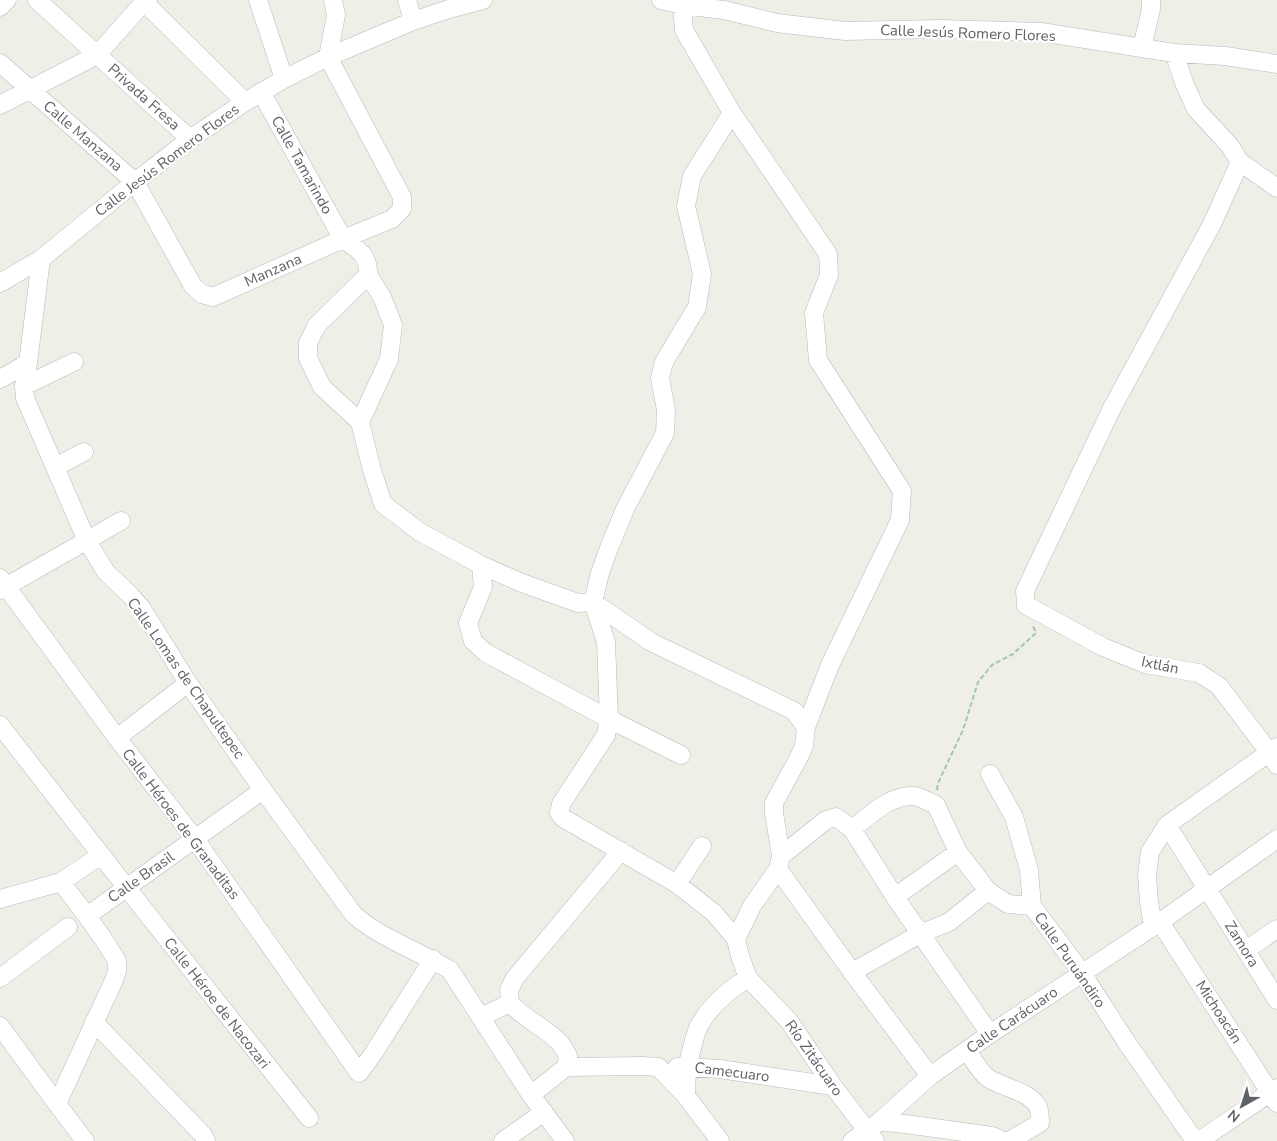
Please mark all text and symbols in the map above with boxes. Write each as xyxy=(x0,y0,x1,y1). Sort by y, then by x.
street label: Calle Jesús Romero Flores xyxy=(880,20,1056,46)
street label: Privada Fresa xyxy=(104,59,184,135)
street label: Calle Manzana xyxy=(39,96,127,176)
street label: Calle Jesús Romero Flores xyxy=(91,99,243,221)
street label: Calle Tamarindo xyxy=(267,112,337,218)
street label: Manzana xyxy=(241,249,305,291)
street label: Calle Lomas de Chapultepec xyxy=(123,594,249,762)
street label: Ixtlán xyxy=(1139,651,1181,679)
street label: Calle Héroes de Granaditas xyxy=(118,744,244,904)
street label: Calle Brasil xyxy=(104,846,179,907)
street label: Calle Puruándiro xyxy=(1030,908,1110,1012)
street label: Zamora xyxy=(1220,917,1264,971)
street label: Calle Héroe de Nacozari xyxy=(159,933,275,1073)
street label: Michoacán xyxy=(1191,977,1247,1047)
street label: Calle Carácuaro xyxy=(962,982,1062,1058)
street label: Río Zitácuaro xyxy=(781,1016,847,1100)
street label: Camecuaro xyxy=(693,1057,771,1087)
north arrow xyxy=(1217,1081,1267,1131)
text: N xyxy=(1224,1105,1244,1126)

